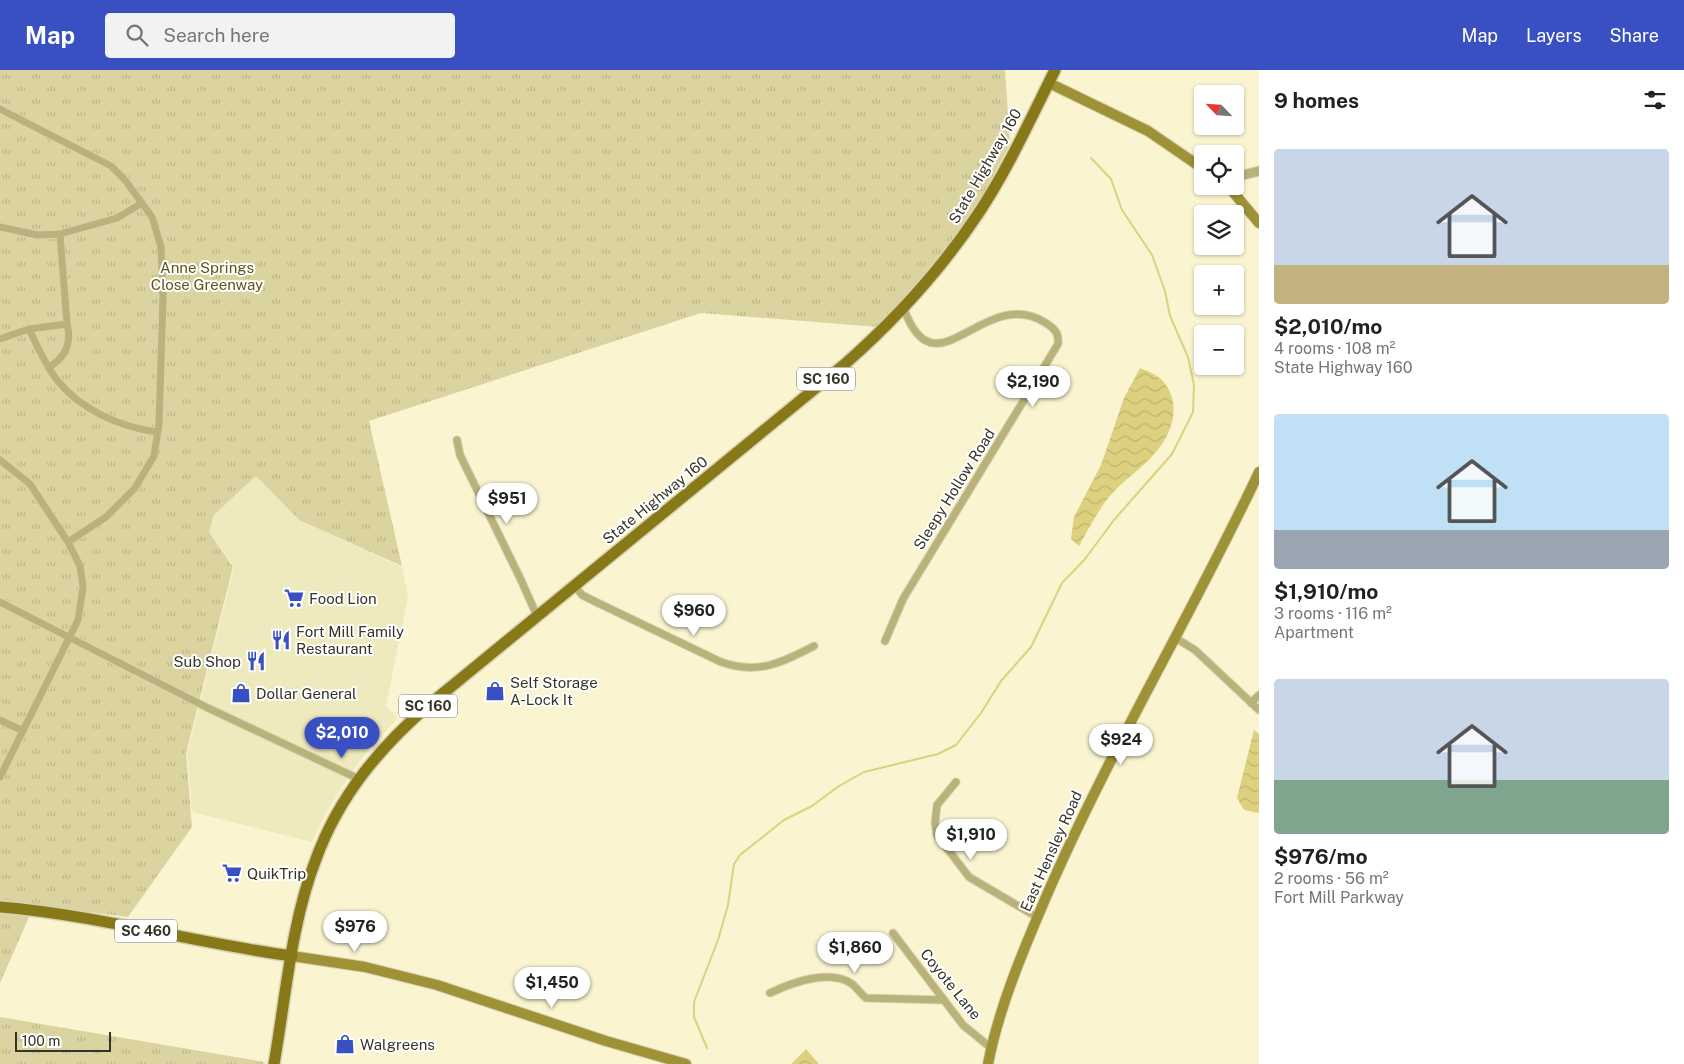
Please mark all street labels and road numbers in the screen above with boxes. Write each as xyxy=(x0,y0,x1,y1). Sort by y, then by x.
street label: State Highway 160 xyxy=(945,106,1025,226)
road number: SC 160 xyxy=(797,368,855,390)
street label: Sleepy Hollow Road xyxy=(910,425,998,553)
street label: State Highway 160 xyxy=(599,453,711,547)
road number: SC 160 xyxy=(399,694,457,718)
street label: East Hensley Road xyxy=(1017,788,1085,914)
road number: SC 460 xyxy=(115,919,177,942)
street label: Coyote Lane xyxy=(917,945,985,1023)

